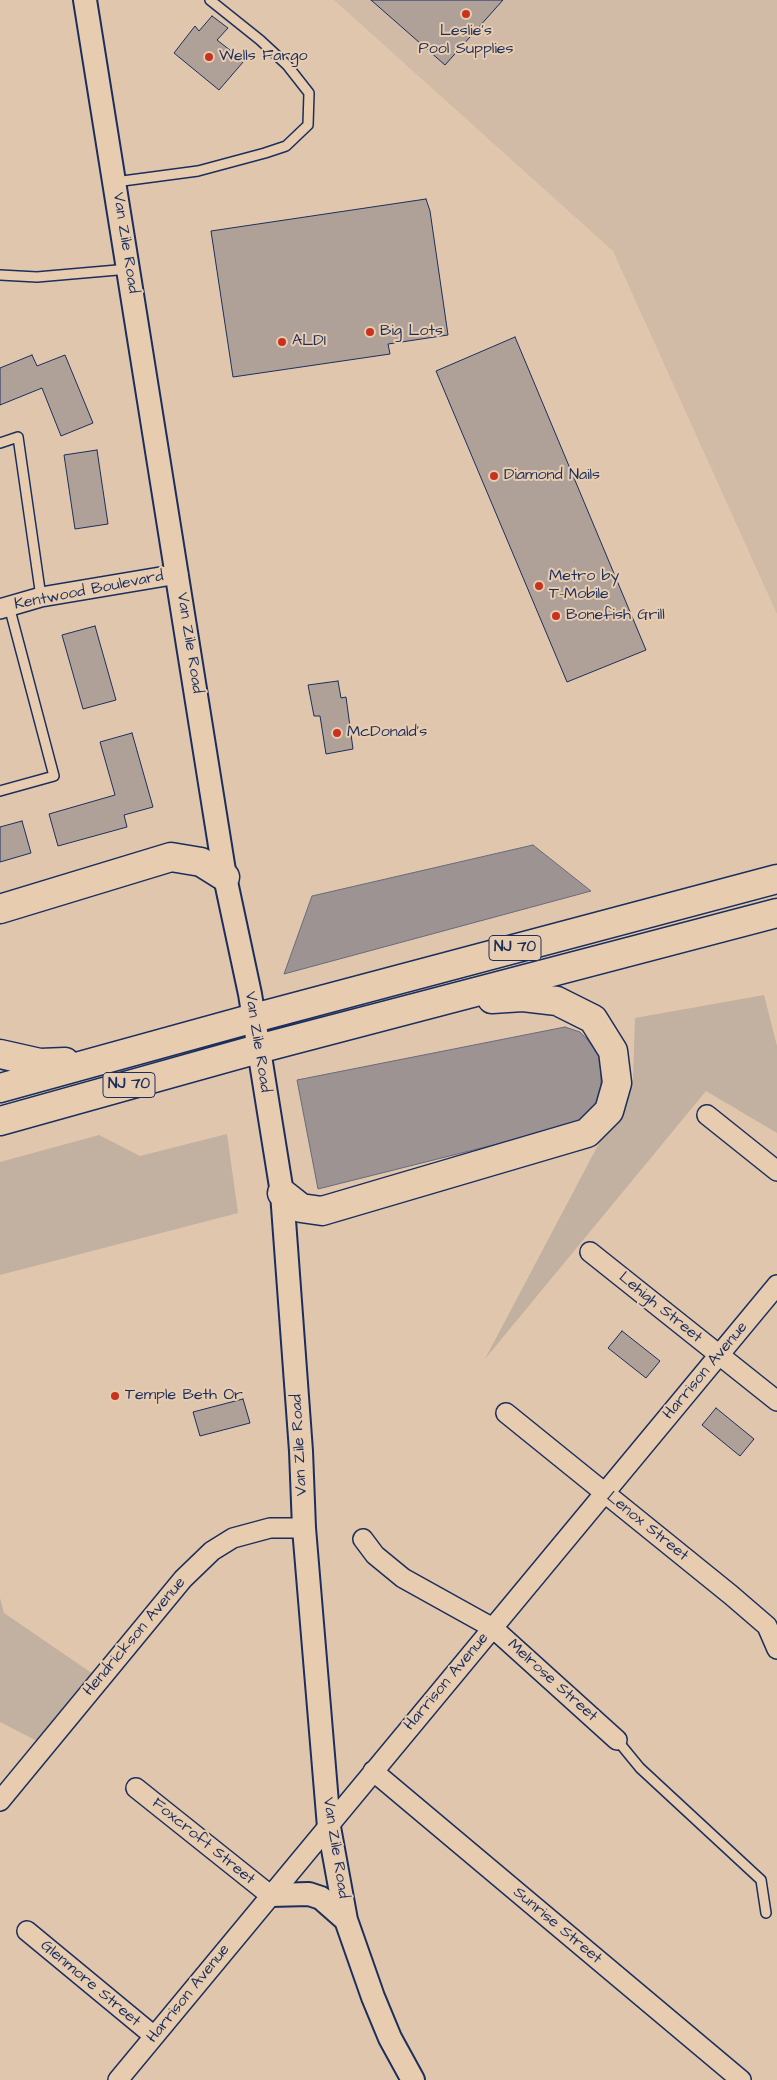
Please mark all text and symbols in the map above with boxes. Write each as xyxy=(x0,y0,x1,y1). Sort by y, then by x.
marker: Leslie's Pool Supplies xyxy=(460,8,472,20)
place label: Leslie's Pool Supplies xyxy=(419,22,513,60)
place label: Wells Fargo xyxy=(219,47,307,67)
marker: Wells Fargo xyxy=(203,51,215,63)
street label: Van Zile Road xyxy=(108,191,142,295)
place label: Big Lots xyxy=(380,322,443,342)
marker: Big Lots xyxy=(364,326,376,338)
place label: ALDI xyxy=(292,332,326,352)
marker: ALDI xyxy=(276,336,288,348)
place label: Diamond Nails xyxy=(504,466,600,486)
marker: Diamond Nails xyxy=(488,470,500,482)
street label: Kentwood Boulevard xyxy=(13,567,165,615)
place label: Metro by T-Mobile xyxy=(549,567,619,605)
marker: Metro by T-Mobile xyxy=(533,580,545,592)
street label: Van Zile Road xyxy=(172,591,206,695)
place label: Bonefish Grill xyxy=(566,606,665,626)
marker: Bonefish Grill xyxy=(550,610,562,622)
place label: McDonald's xyxy=(347,723,427,743)
marker: McDonald's xyxy=(331,727,343,739)
road number: NJ 70 xyxy=(489,936,541,960)
street label: Van Zile Road xyxy=(240,990,274,1094)
road number: NJ 70 xyxy=(103,1072,155,1098)
street label: Lehigh Street xyxy=(614,1268,706,1348)
street label: Harrison Avenue xyxy=(660,1318,752,1424)
place label: Temple Beth Or xyxy=(125,1386,243,1406)
marker: Temple Beth Or xyxy=(109,1390,121,1402)
street label: Van Zile Road xyxy=(288,1394,312,1496)
street label: Lenox Street xyxy=(602,1488,692,1566)
street label: Hendrickson Avenue xyxy=(80,1574,190,1700)
street label: Harrison Avenue xyxy=(401,1629,493,1735)
street label: Melrose Street xyxy=(503,1635,601,1727)
street label: Foxcroft Street xyxy=(147,1794,259,1890)
street label: Van Zile Road xyxy=(318,1796,352,1900)
street label: Sunrise Street xyxy=(509,1883,605,1969)
street label: Glenmore Street xyxy=(36,1936,144,2032)
street label: Harrison Avenue xyxy=(143,1941,235,2047)

